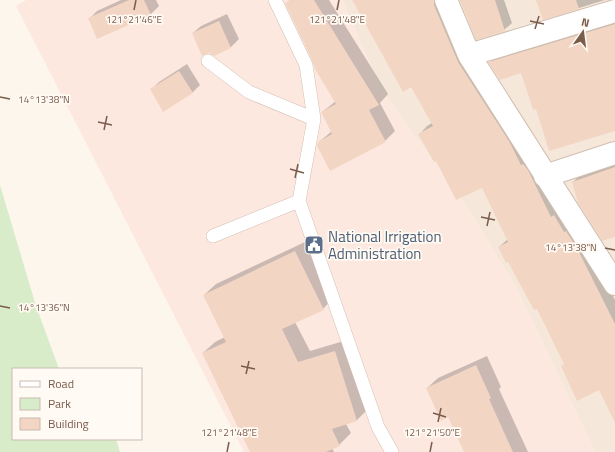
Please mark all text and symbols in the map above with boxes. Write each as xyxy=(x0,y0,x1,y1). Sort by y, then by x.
text: 121°21'46"E xyxy=(106,12,163,27)
text: 121°21'48"E xyxy=(309,12,366,27)
north arrow xyxy=(563,12,603,52)
text: N xyxy=(580,14,591,31)
text: 14°13'38"N xyxy=(18,92,70,107)
place label: National Irrigation Administration xyxy=(328,225,442,265)
public building icon: National Irrigation Administration xyxy=(303,234,325,256)
text: 14°13'38"N xyxy=(545,240,597,255)
text: 14°13'36"N xyxy=(18,300,70,315)
legend xyxy=(12,368,142,440)
text: Road xyxy=(48,374,74,393)
text: Park xyxy=(48,394,71,413)
text: Building xyxy=(48,414,89,433)
text: 121°21'48"E xyxy=(201,425,258,440)
text: 121°21'50"E xyxy=(404,425,461,440)

